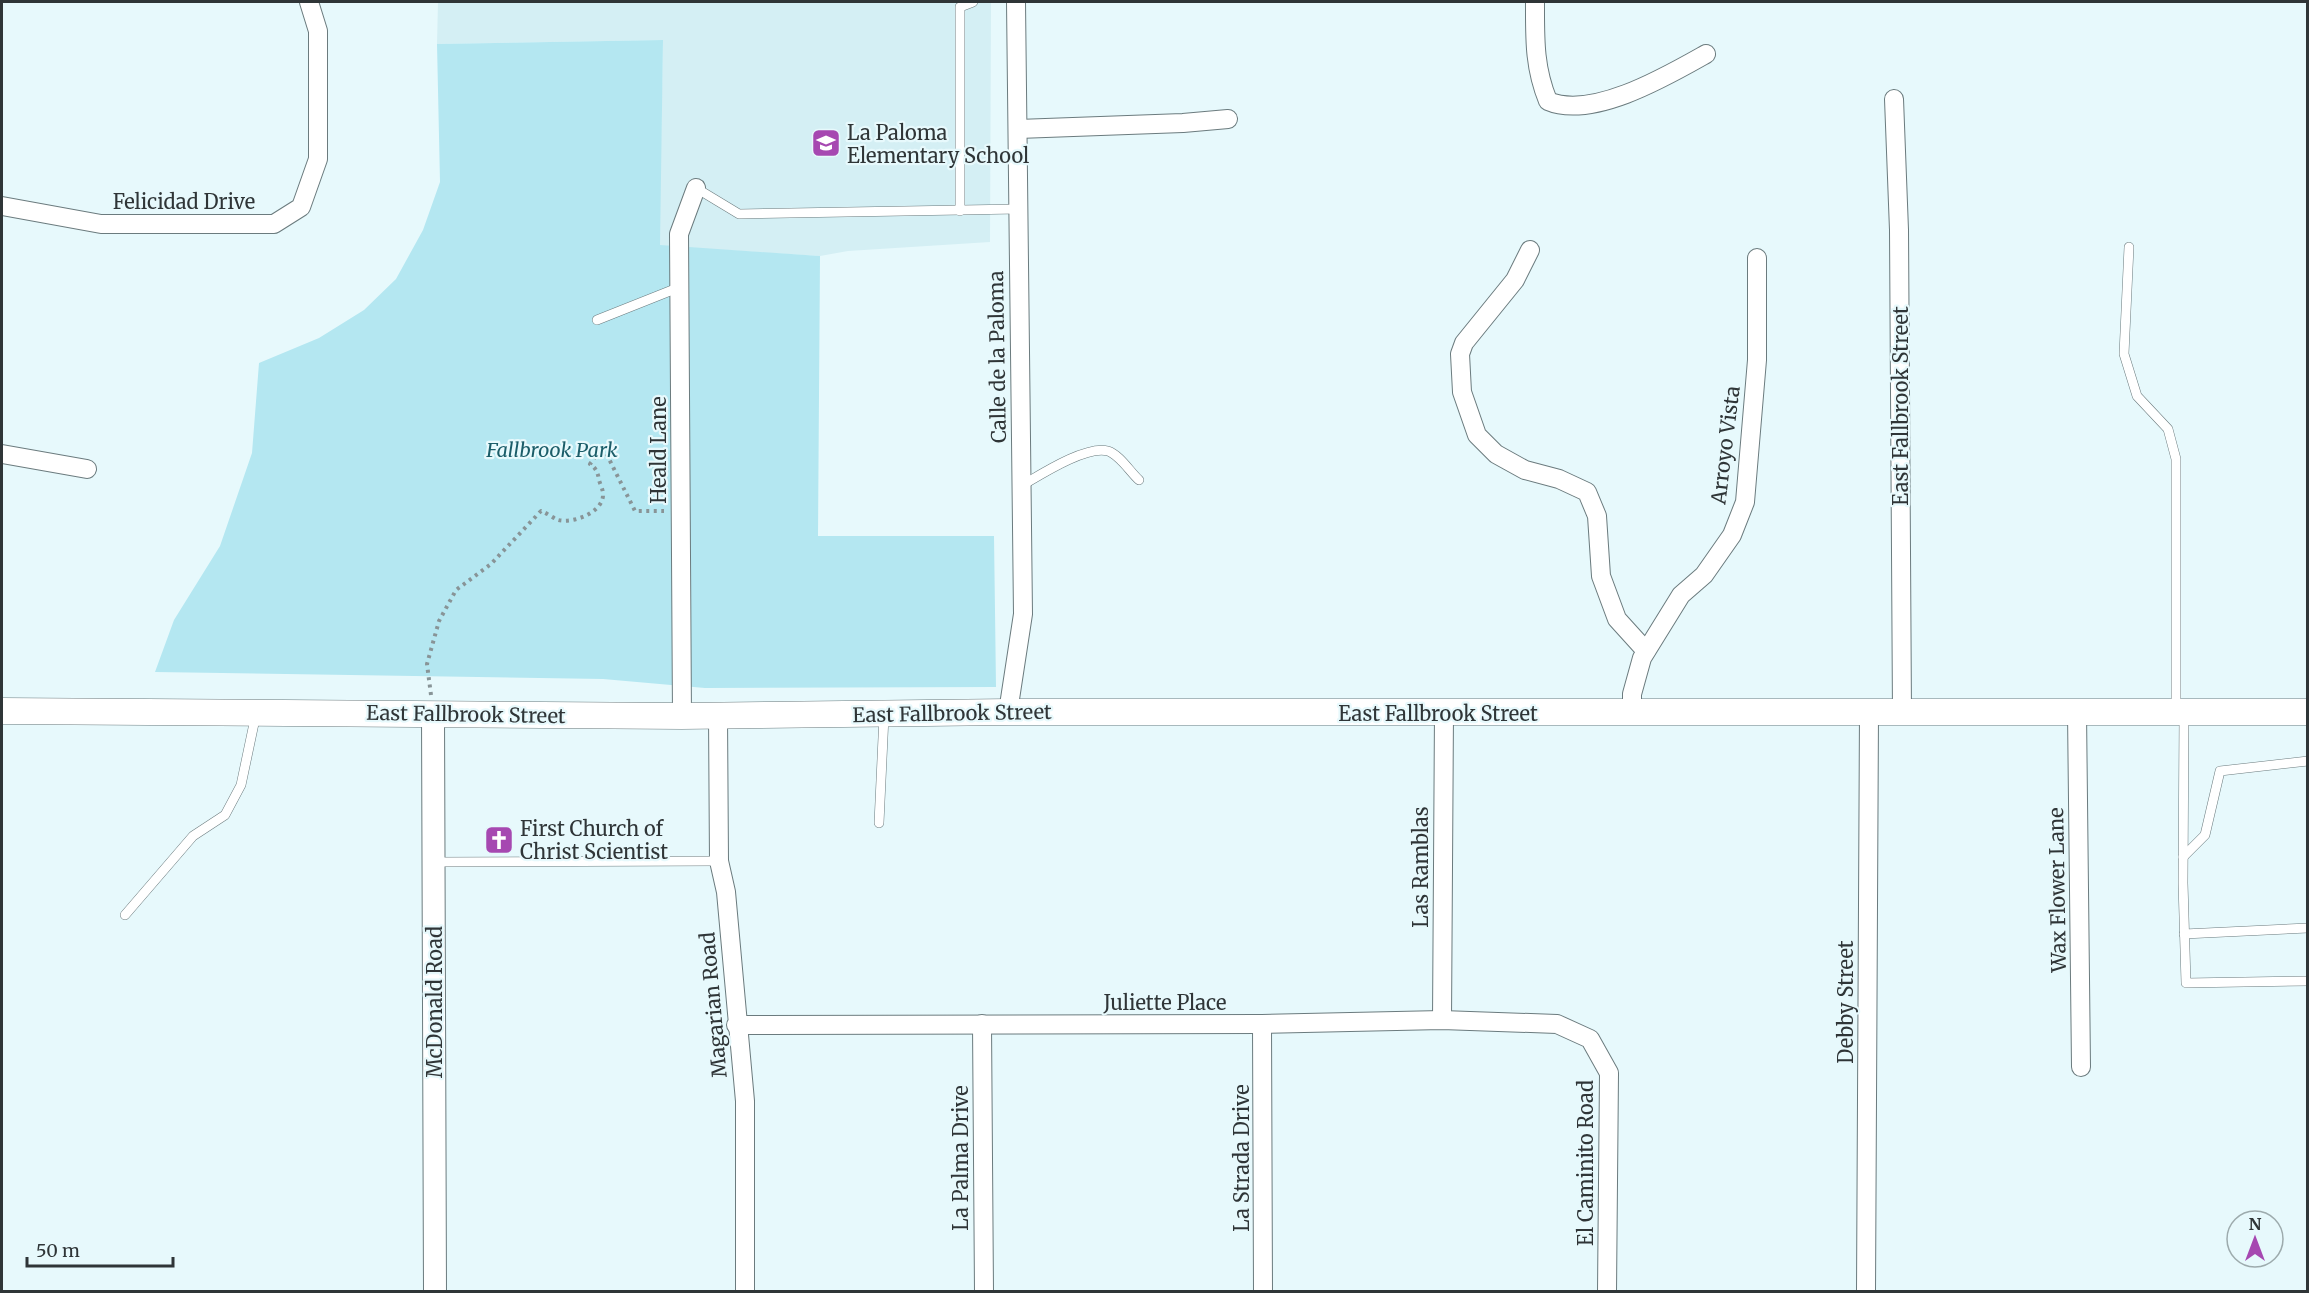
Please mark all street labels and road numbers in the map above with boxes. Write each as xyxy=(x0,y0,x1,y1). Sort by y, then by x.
street label: Felicidad Drive xyxy=(113,189,255,214)
street label: Calle de la Paloma xyxy=(983,270,1011,443)
street label: East Fallbrook Street xyxy=(1888,306,1913,506)
street label: Arroyo Vista xyxy=(1705,384,1745,507)
street label: Heald Lane xyxy=(646,396,671,504)
street label: East Fallbrook Street xyxy=(852,699,1052,727)
street label: East Fallbrook Street xyxy=(366,700,566,728)
street label: East Fallbrook Street xyxy=(1338,701,1538,726)
street label: Las Ramblas xyxy=(1408,806,1433,928)
street label: Wax Flower Lane xyxy=(2043,807,2071,974)
street label: McDonald Road xyxy=(422,926,447,1078)
street label: Magarian Road xyxy=(694,931,732,1079)
street label: Debby Street xyxy=(1833,940,1858,1064)
street label: Juliette Place xyxy=(1103,990,1226,1015)
street label: El Caminito Road xyxy=(1573,1080,1598,1246)
street label: La Strada Drive xyxy=(1229,1084,1254,1232)
street label: La Palma Drive xyxy=(948,1085,973,1231)

